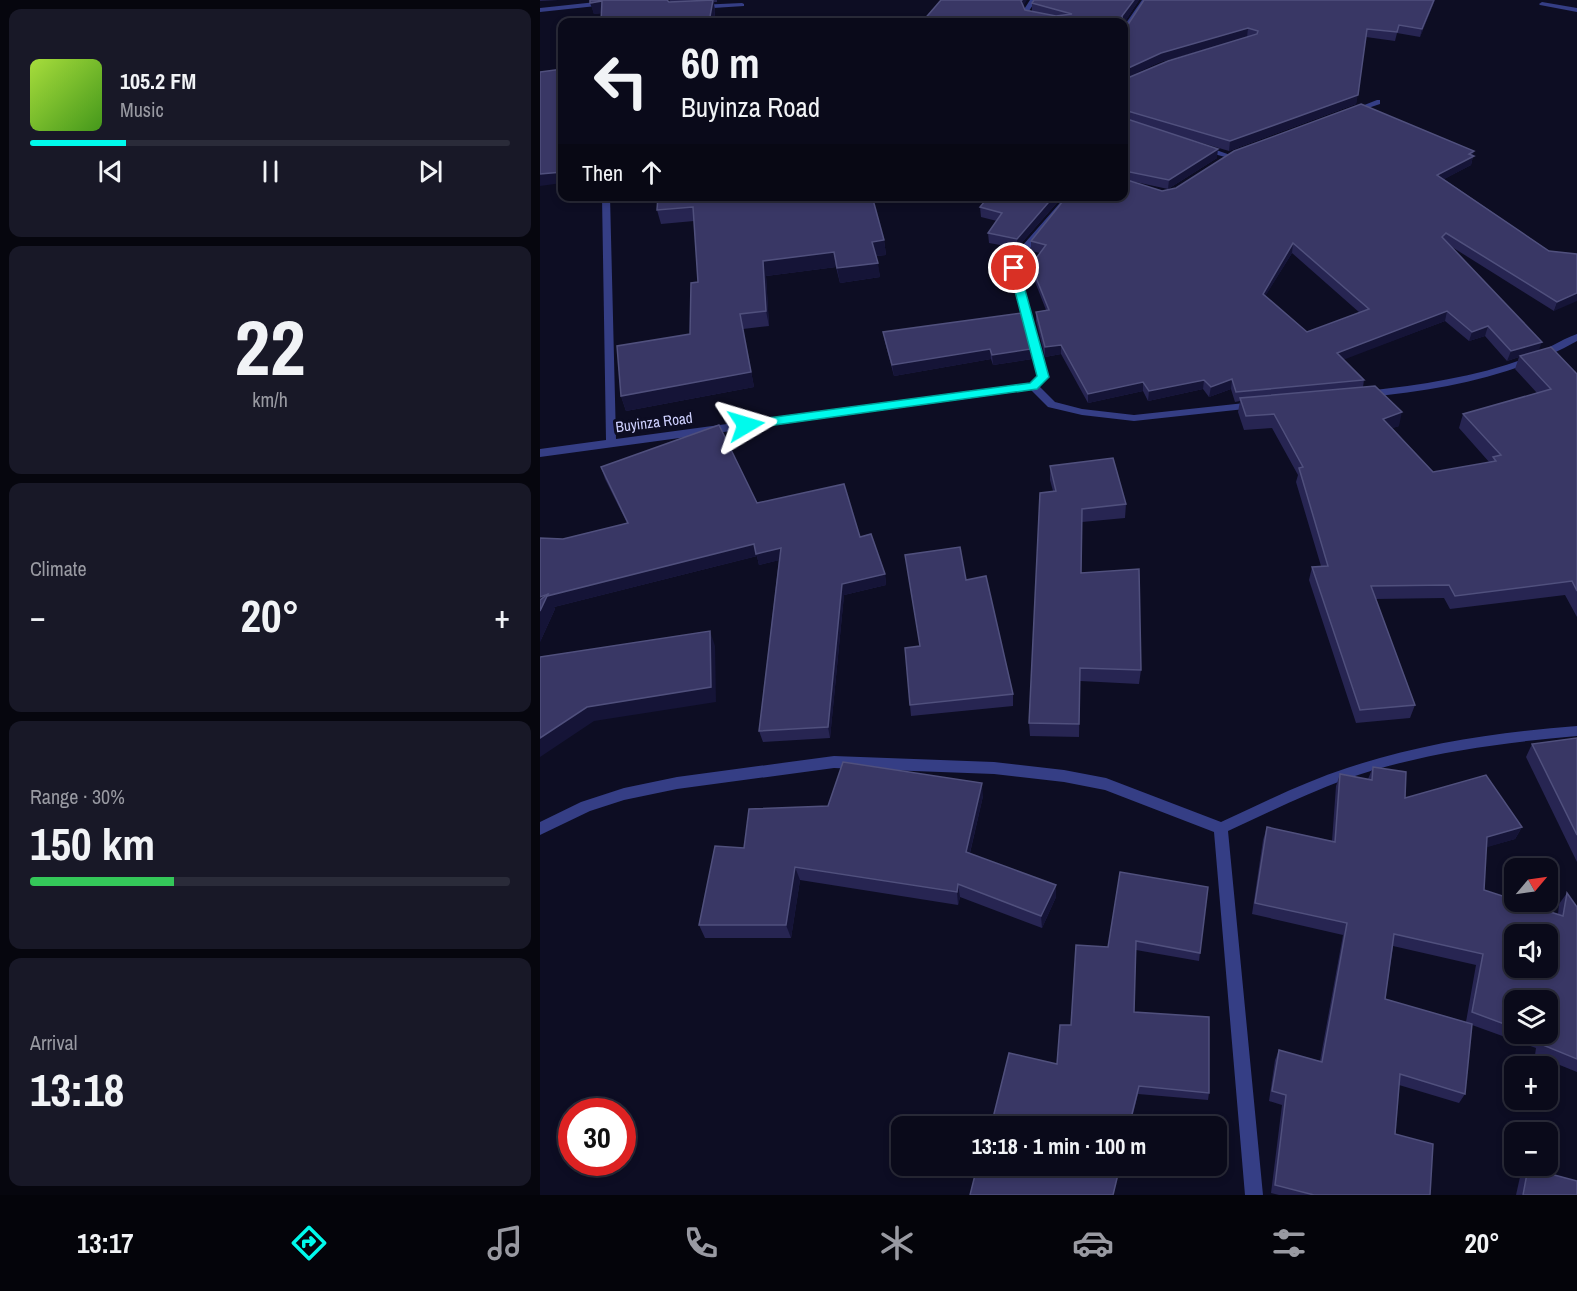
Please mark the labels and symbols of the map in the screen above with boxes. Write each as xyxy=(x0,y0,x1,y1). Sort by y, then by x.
pin xyxy=(988,242,1039,293)
position arrow xyxy=(714,393,778,457)
street label: Buyinza Road xyxy=(614,407,694,437)
north arrow xyxy=(1504,858,1558,912)
speed limit sign: 30 xyxy=(558,1098,636,1176)

